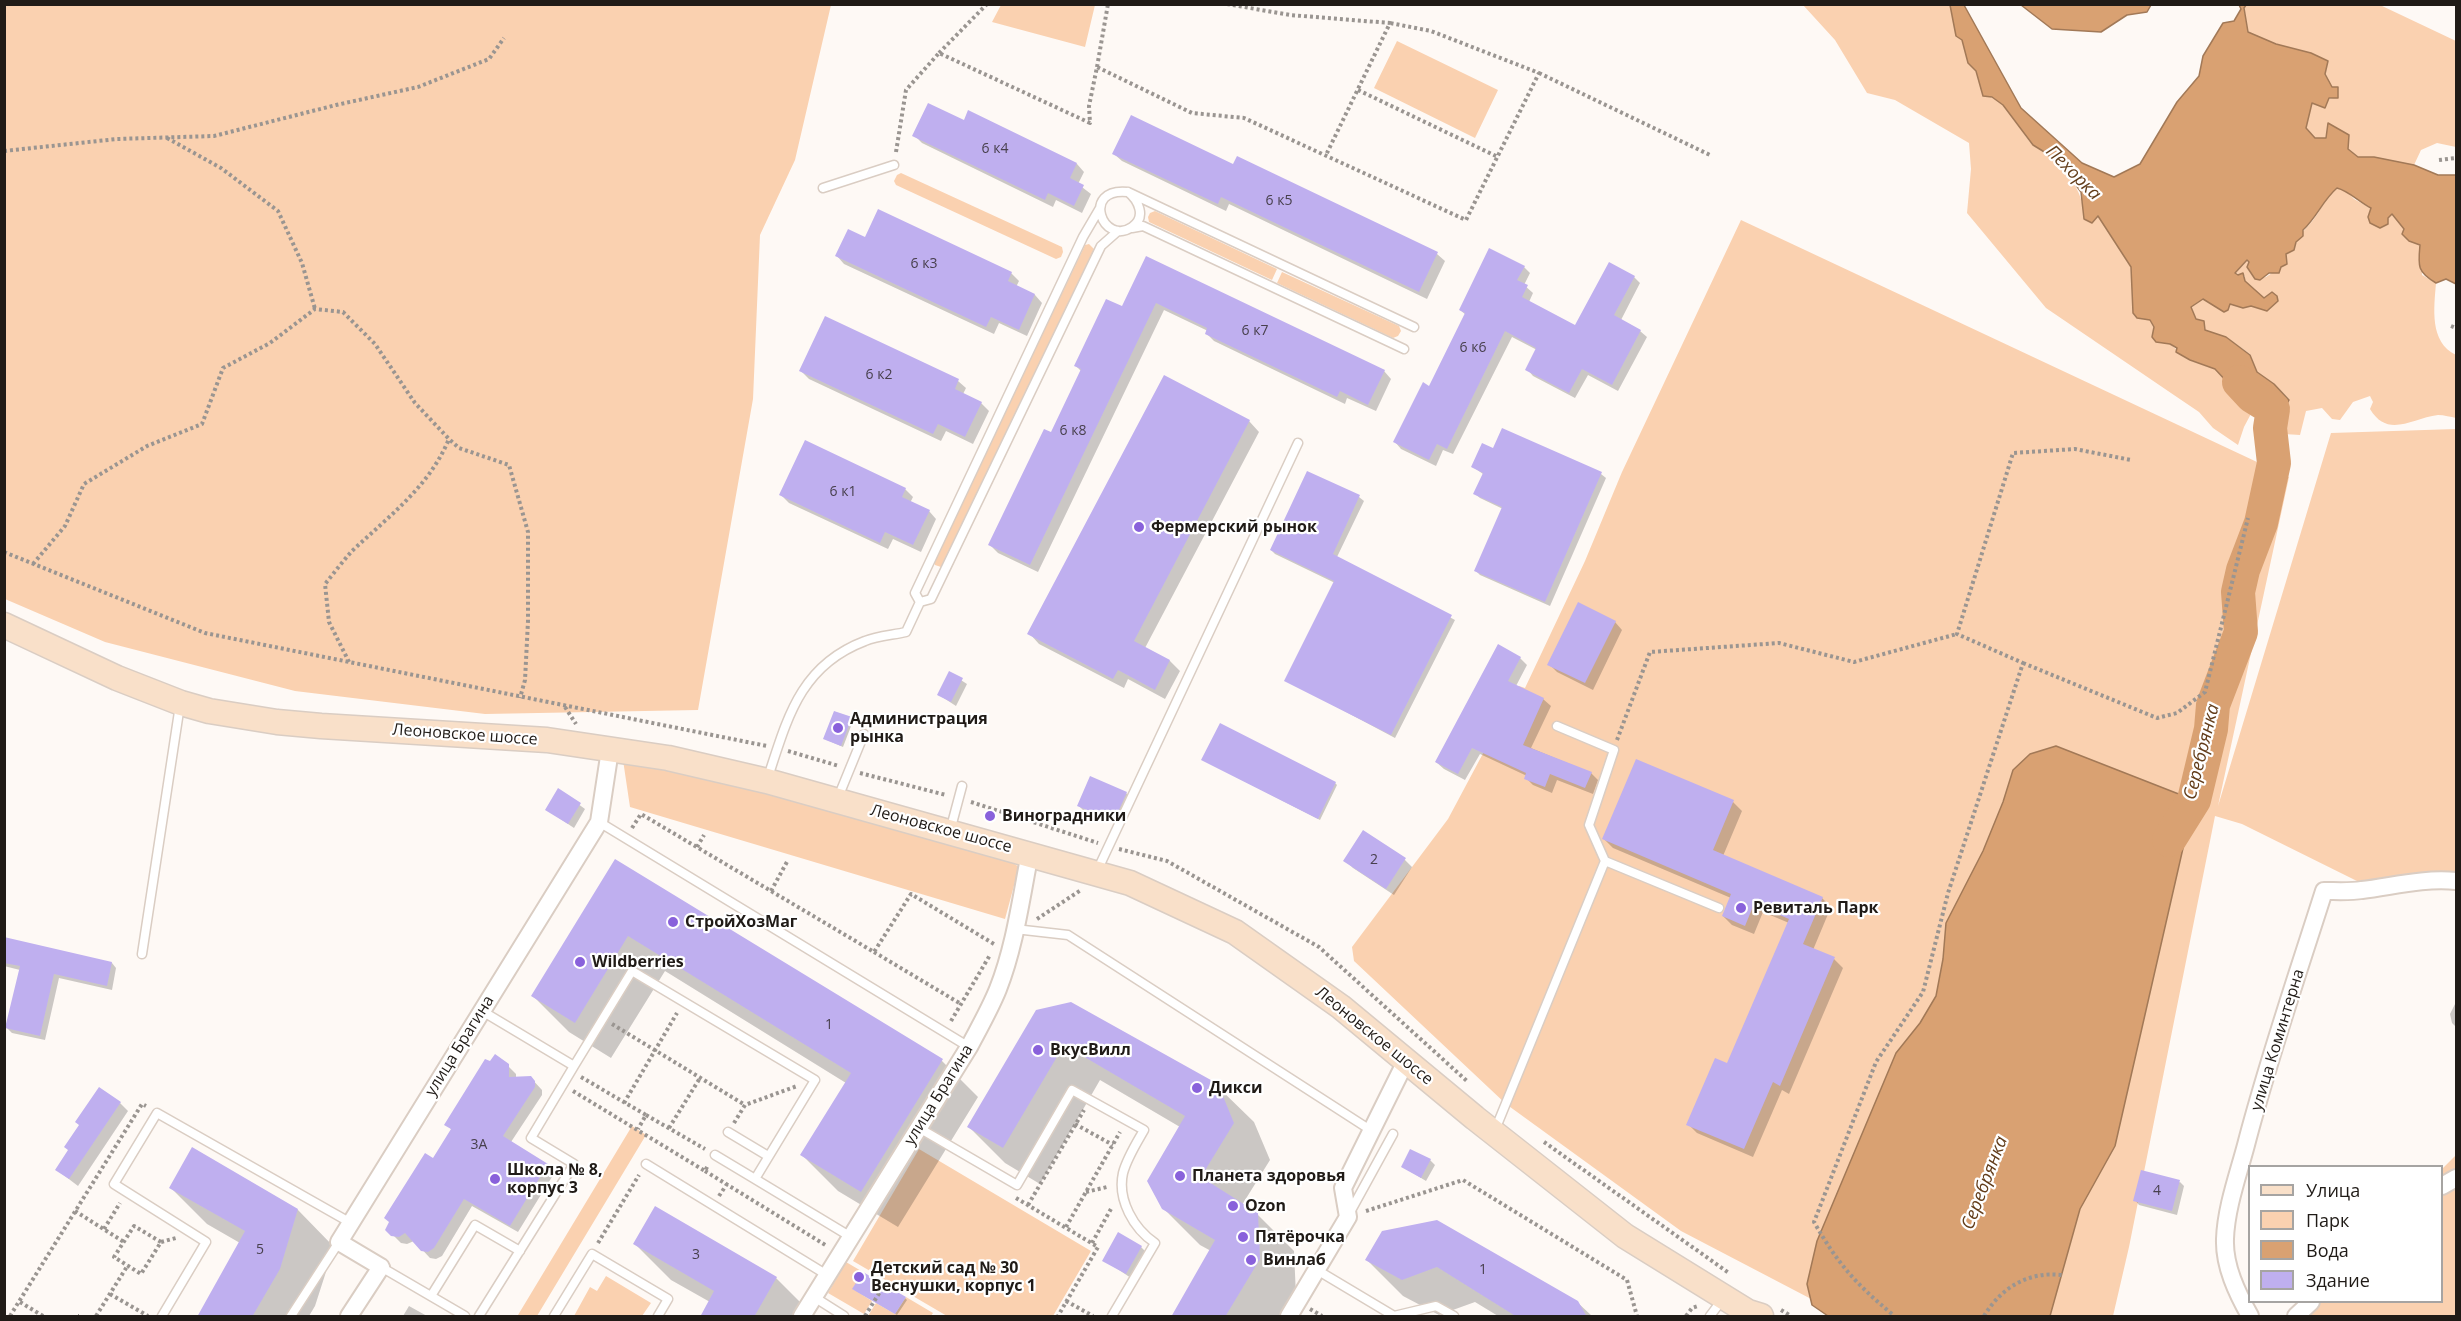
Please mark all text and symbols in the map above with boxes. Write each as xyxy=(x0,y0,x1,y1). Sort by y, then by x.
house number: 6 к4 xyxy=(982,141,1008,157)
water label: Пехорка xyxy=(2041,141,2105,205)
house number: 6 к5 xyxy=(1266,193,1292,209)
house number: 6 к3 xyxy=(911,256,937,272)
house number: 6 к7 xyxy=(1242,323,1268,339)
house number: 6 к6 xyxy=(1460,340,1486,356)
house number: 6 к2 xyxy=(866,367,892,383)
house number: 6 к8 xyxy=(1060,423,1086,439)
house number: 6 к1 xyxy=(830,484,856,500)
place label: Фермерский рынок xyxy=(1151,517,1317,537)
marker: Фермерский рынок xyxy=(1132,520,1146,534)
water label: Серебрянка xyxy=(2180,702,2224,802)
place label: Администрация рынка xyxy=(850,709,988,747)
street label: Леоновское шоссе xyxy=(392,720,538,750)
marker: Администрация рынка xyxy=(831,721,845,735)
street label: Леоновское шоссе xyxy=(868,801,1014,857)
place label: Виноградники xyxy=(1002,806,1126,826)
marker: Виноградники xyxy=(983,809,997,823)
house number: 2 xyxy=(1370,852,1378,868)
place label: Ревиталь Парк xyxy=(1753,898,1879,918)
marker: Ревиталь Парк xyxy=(1734,901,1748,915)
place label: СтройХозМаг xyxy=(685,912,797,932)
marker: СтройХозМаг xyxy=(666,915,680,929)
place label: Wildberries xyxy=(592,952,684,972)
marker: Wildberries xyxy=(573,955,587,969)
street label: улица Коминтерна xyxy=(2247,967,2309,1113)
street label: Леоновское шоссе xyxy=(1311,983,1437,1089)
street label: улица Брагина xyxy=(421,992,499,1100)
house number: 1 xyxy=(825,1017,833,1033)
place label: ВкусВилл xyxy=(1050,1040,1131,1060)
street label: улица Брагина xyxy=(900,1041,978,1149)
marker: ВкусВилл xyxy=(1031,1043,1045,1057)
place label: Дикси xyxy=(1209,1078,1262,1098)
marker: Дикси xyxy=(1190,1081,1204,1095)
water label: Серебрянка xyxy=(1957,1133,2013,1233)
house number: 3А xyxy=(471,1137,487,1153)
place label: Школа № 8, корпус 3 xyxy=(507,1160,603,1198)
legend xyxy=(2248,1165,2443,1303)
place label: Планета здоровья xyxy=(1192,1166,1345,1186)
marker: Планета здоровья xyxy=(1173,1169,1187,1183)
marker: Школа № 8, корпус 3 xyxy=(488,1172,502,1186)
text: Улица xyxy=(2306,1178,2360,1202)
house number: 4 xyxy=(2153,1183,2161,1199)
place label: Ozon xyxy=(1245,1196,1286,1216)
marker: Ozon xyxy=(1226,1199,1240,1213)
text: Парк xyxy=(2306,1208,2349,1232)
place label: Пятёрочка xyxy=(1255,1227,1345,1247)
marker: Пятёрочка xyxy=(1236,1230,1250,1244)
text: Вода xyxy=(2306,1238,2349,1262)
house number: 5 xyxy=(256,1242,264,1258)
house number: 3 xyxy=(692,1247,700,1263)
place label: Винлаб xyxy=(1263,1250,1326,1270)
marker: Винлаб xyxy=(1244,1253,1258,1267)
place label: Детский сад № 30 Веснушки, корпус 1 xyxy=(871,1258,1036,1296)
house number: 1 xyxy=(1479,1262,1487,1278)
text: Здание xyxy=(2306,1268,2370,1292)
marker: Детский сад № 30 Веснушки, корпус 1 xyxy=(852,1270,866,1284)

